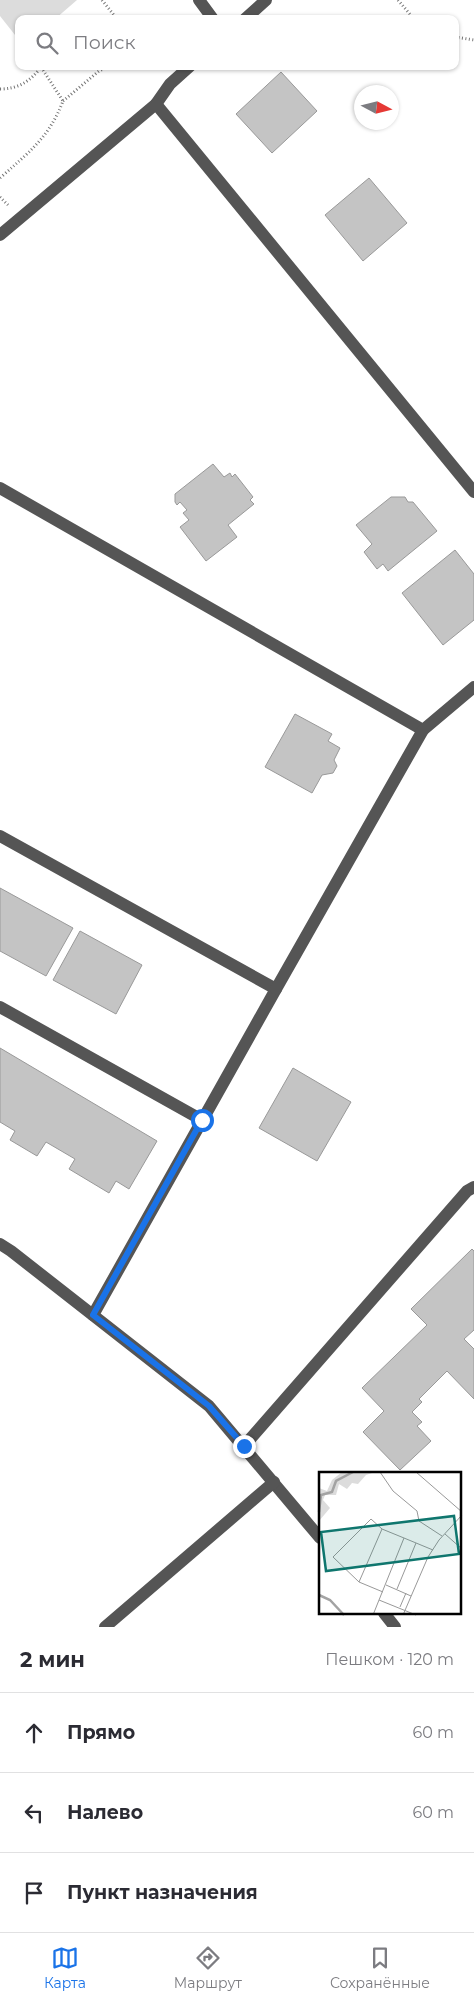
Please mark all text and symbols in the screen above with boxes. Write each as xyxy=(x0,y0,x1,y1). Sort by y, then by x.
search box xyxy=(15,15,459,70)
icon: search xyxy=(33,29,61,57)
text: Поиск xyxy=(73,31,136,54)
north arrow xyxy=(354,85,399,130)
route start xyxy=(191,1109,214,1132)
route end xyxy=(233,1435,256,1458)
inset map xyxy=(319,1472,462,1614)
text: 2 мин xyxy=(20,1647,85,1672)
text: Пешком · 120 m xyxy=(325,1650,454,1669)
icon: ahead xyxy=(20,1719,48,1747)
text: Прямо xyxy=(67,1721,135,1744)
text: 60 m xyxy=(412,1723,454,1742)
icon: left xyxy=(20,1799,48,1827)
text: Налево xyxy=(67,1801,143,1824)
text: 60 m xyxy=(412,1803,454,1822)
icon: arrive xyxy=(20,1879,48,1907)
text: Пункт назначения xyxy=(67,1881,258,1904)
tab: Карта xyxy=(44,1944,86,1992)
tab: Маршрут xyxy=(174,1944,242,1992)
tab: Сохранённые xyxy=(330,1944,430,1992)

